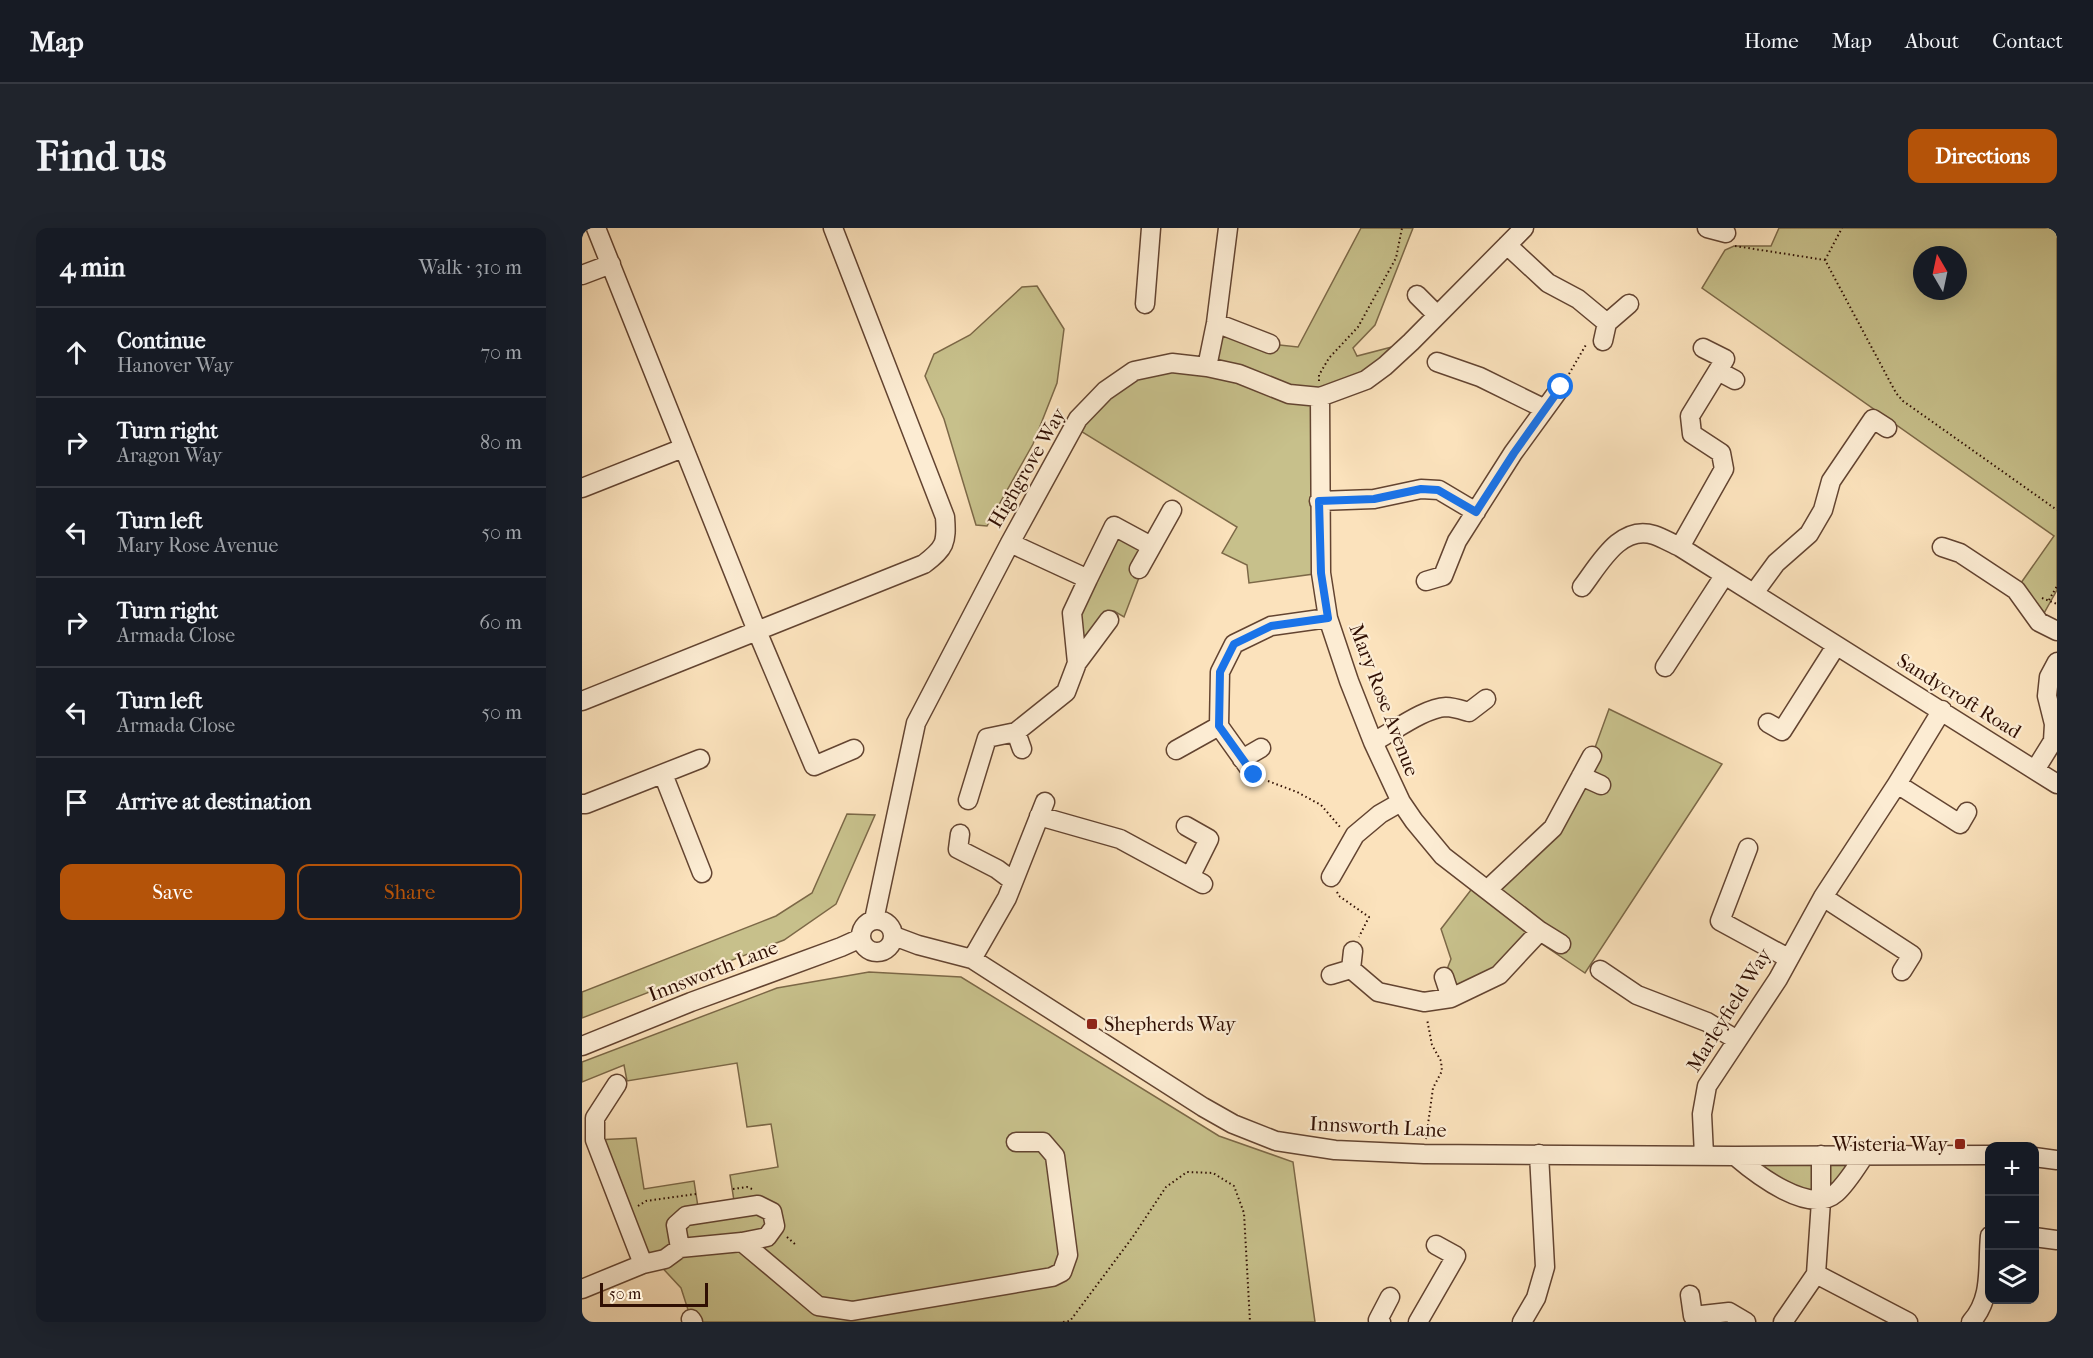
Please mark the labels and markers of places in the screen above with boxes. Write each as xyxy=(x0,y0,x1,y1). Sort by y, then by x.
place label: Shepherds Way xyxy=(1104,1013,1237,1036)
marker: Shepherds Way xyxy=(1085,1017,1099,1031)
place label: Wisteria Way xyxy=(1831,1133,1949,1156)
marker: Wisteria Way xyxy=(1953,1137,1967,1151)

